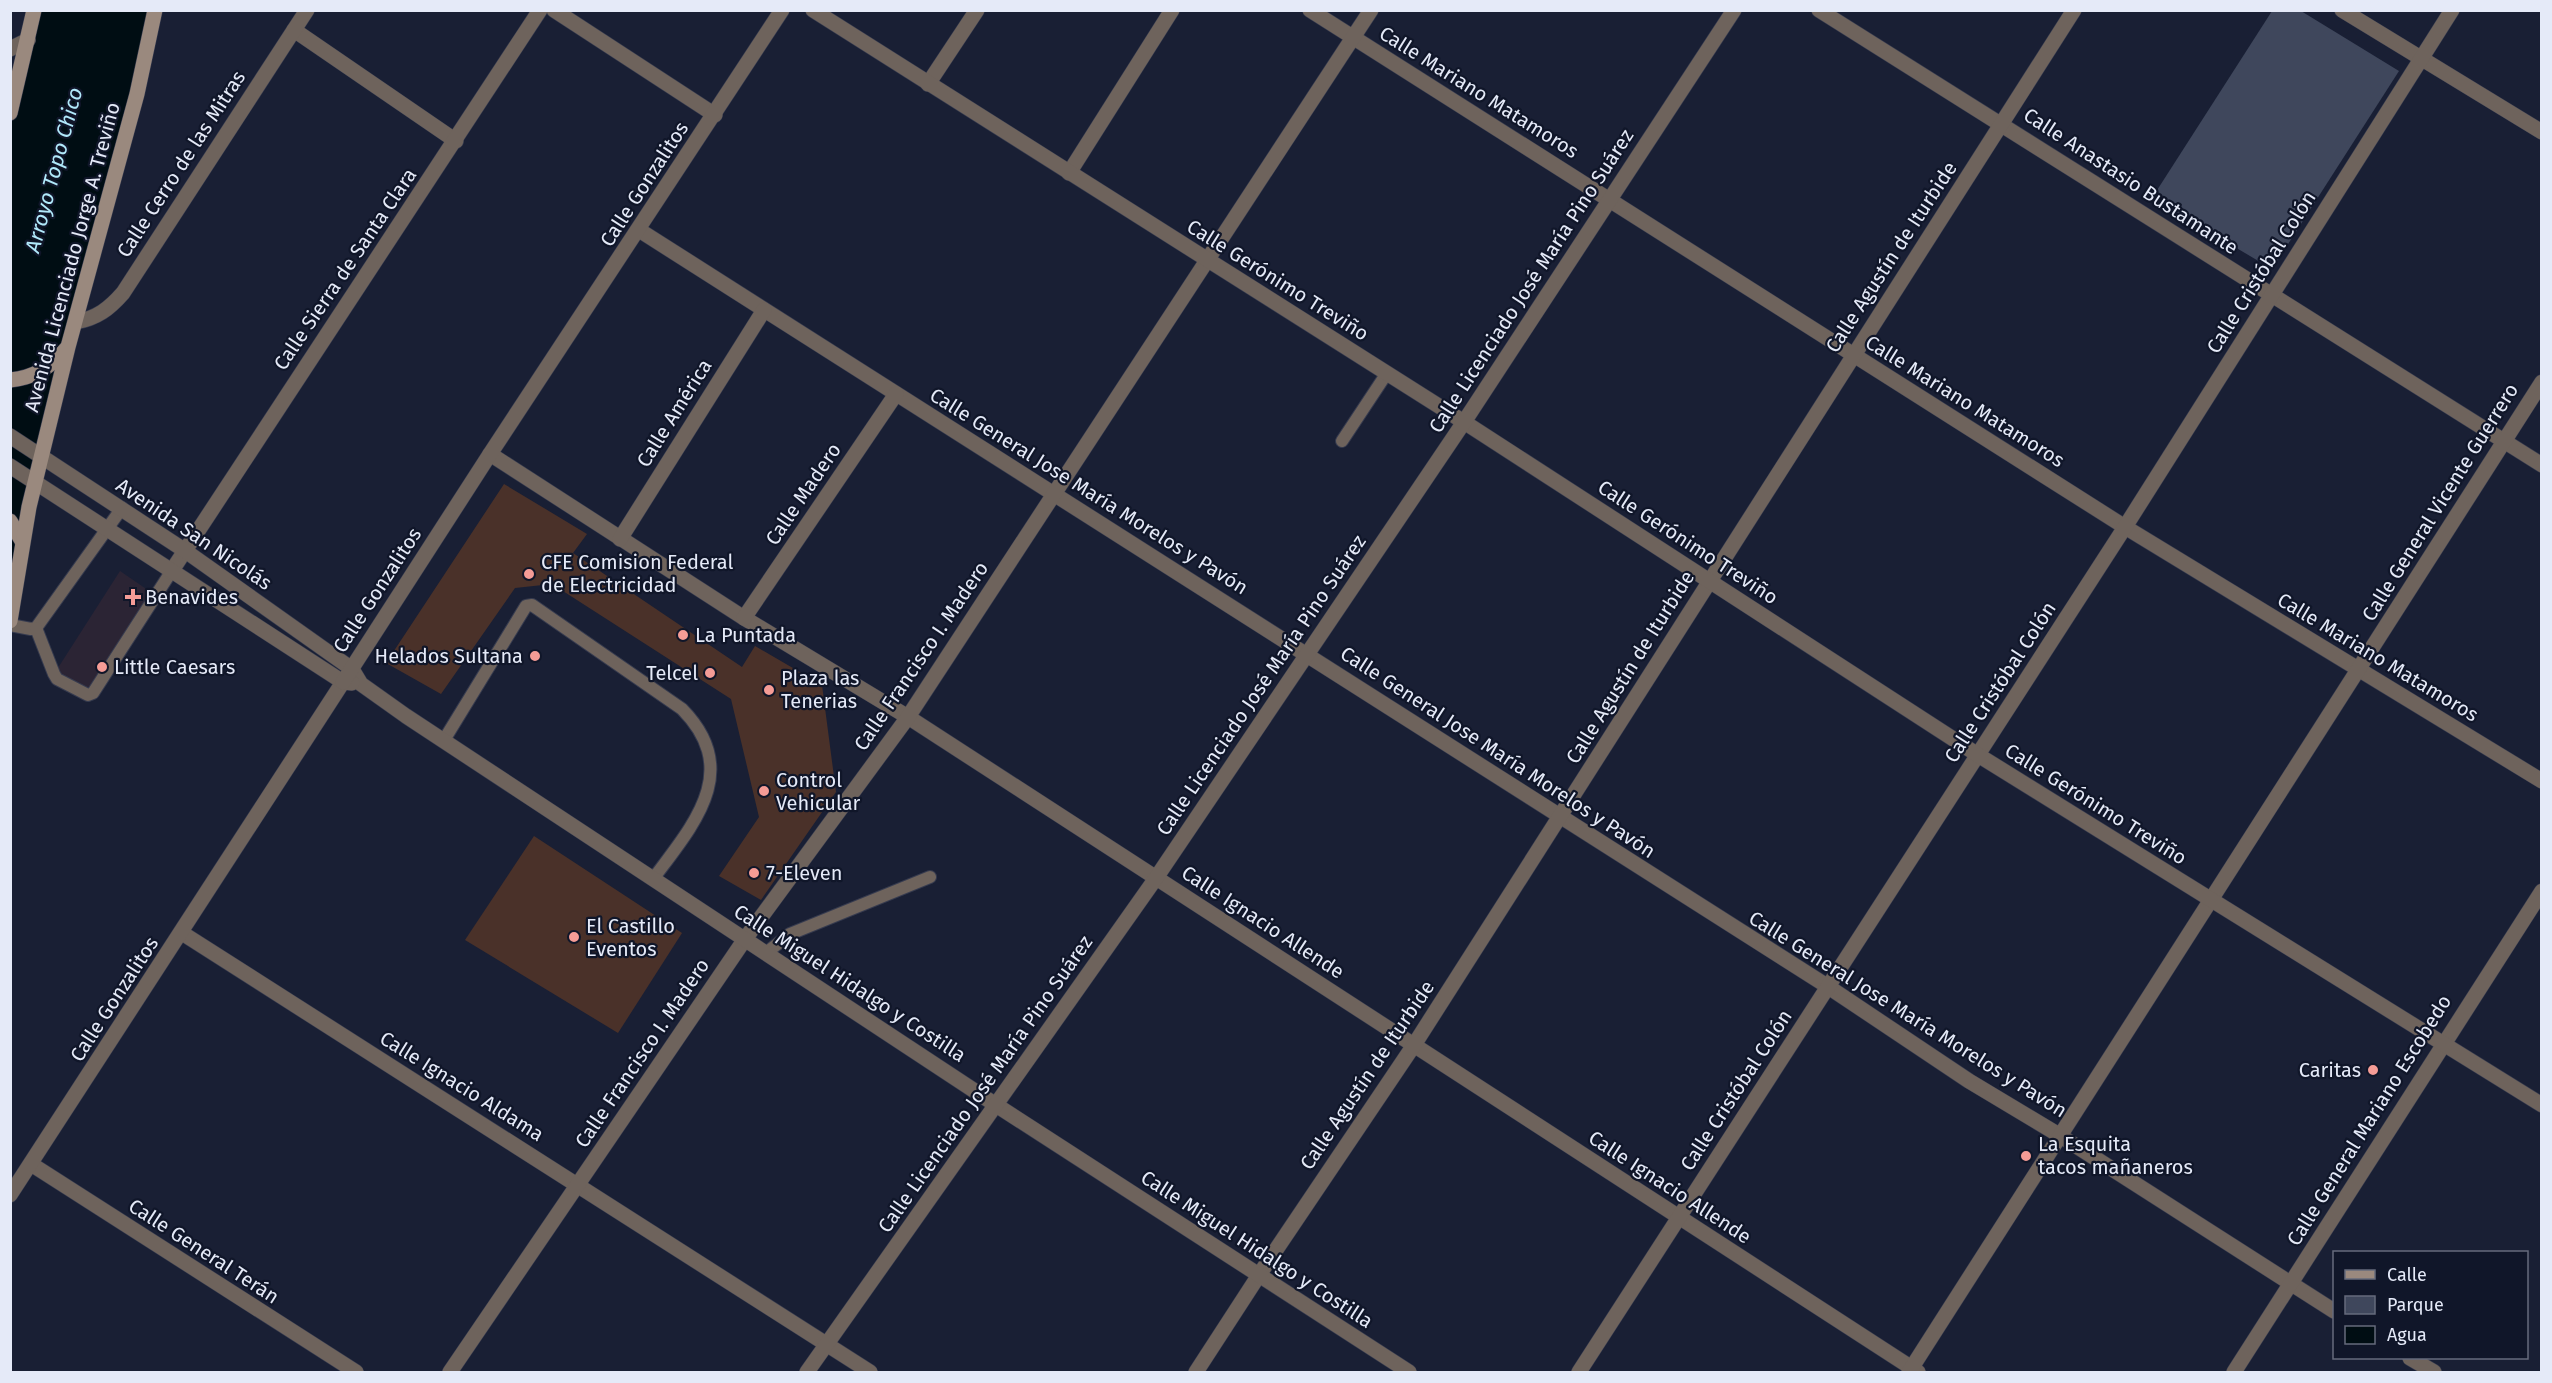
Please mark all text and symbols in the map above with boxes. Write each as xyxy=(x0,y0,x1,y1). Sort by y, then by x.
street label: Calle Mariano Matamoros xyxy=(1375,21,1583,163)
street label: Calle Cerro de las Mitras xyxy=(112,66,250,262)
water label: Arroyo Topo Chico xyxy=(19,85,89,256)
street label: Avenida Licenciado Jorge A. Treviño xyxy=(19,99,125,415)
street label: Calle Anastasio Bustamante xyxy=(2019,103,2243,259)
street label: Calle Gonzalitos xyxy=(595,117,693,251)
street label: Calle Licenciado José María Pino Suárez xyxy=(1424,124,1638,437)
street label: Calle Agustín de Iturbide xyxy=(1820,157,1962,357)
street label: Calle Sierra de Santa Clara xyxy=(268,163,422,375)
street label: Calle Cristóbal Colón xyxy=(2201,186,2321,358)
street label: Calle Gerónimo Treviño xyxy=(1183,214,1373,346)
street label: Calle Mariano Matamoros xyxy=(1861,330,2069,472)
street label: Calle América xyxy=(631,355,717,471)
street label: Calle General Vicente Guerrero xyxy=(2357,379,2523,625)
street label: Calle General Jose María Morelos y Pavón xyxy=(926,383,1252,599)
street label: Calle Madero xyxy=(760,439,846,549)
street label: Avenida San Nicolás xyxy=(112,473,276,595)
street label: Calle Gerónimo Treviño xyxy=(1593,475,1783,609)
street label: Calle Gonzalitos xyxy=(328,523,426,657)
street label: Calle Licenciado José María Pino Suárez xyxy=(1151,530,1371,840)
place label: CFE Comision Federal de Electricidad xyxy=(541,550,734,597)
street label: Calle Francisco I. Madero xyxy=(849,557,993,755)
street label: Calle Agustín de Iturbide xyxy=(1561,566,1699,768)
marker: CFE Comision Federal de Electricidad xyxy=(522,567,536,581)
place label: Benavides xyxy=(145,585,238,609)
street label: Calle Mariano Matamoros xyxy=(2273,587,2483,727)
marker: Benavides xyxy=(126,590,140,604)
street label: Calle Cristóbal Colón xyxy=(1939,597,2061,767)
place label: La Puntada xyxy=(695,623,796,647)
marker: La Puntada xyxy=(676,628,690,642)
street label: Calle General Jose María Morelos y Pavón xyxy=(1336,641,1660,863)
place label: Helados Sultana xyxy=(375,644,523,668)
marker: Helados Sultana xyxy=(528,649,542,663)
place label: Little Caesars xyxy=(114,655,235,679)
marker: Little Caesars xyxy=(95,660,109,674)
place label: Telcel xyxy=(646,661,698,685)
marker: Telcel xyxy=(703,666,717,680)
place label: Plaza las Tenerias xyxy=(781,666,859,713)
marker: Plaza las Tenerias xyxy=(762,683,776,697)
street label: Calle Gerónimo Treviño xyxy=(2001,738,2191,870)
place label: Control Vehicular xyxy=(776,768,861,815)
marker: Control Vehicular xyxy=(757,784,771,798)
street label: Calle Ignacio Allende xyxy=(1177,860,1349,984)
place label: 7-Eleven xyxy=(766,861,842,885)
marker: 7-Eleven xyxy=(747,866,761,880)
street label: Calle Miguel Hidalgo y Costilla xyxy=(730,899,970,1067)
street label: Calle General Jose María Morelos y Pavón xyxy=(1745,906,2071,1122)
place label: El Castillo Eventos xyxy=(586,914,675,961)
marker: El Castillo Eventos xyxy=(567,930,581,944)
street label: Calle Licenciado José María Pino Suárez xyxy=(873,931,1097,1237)
street label: Calle Gonzalitos xyxy=(65,932,163,1066)
street label: Calle Francisco I. Madero xyxy=(570,954,714,1152)
street label: Calle Agustín de Iturbide xyxy=(1295,976,1439,1174)
street label: Calle General Mariano Escobedo xyxy=(2282,990,2456,1250)
street label: Calle Cristóbal Colón xyxy=(1675,1005,1797,1175)
street label: Calle Ignacio Aldama xyxy=(376,1026,548,1146)
place label: Caritas xyxy=(2299,1058,2361,1082)
marker: Caritas xyxy=(2366,1063,2380,1077)
street label: Calle Ignacio Allende xyxy=(1584,1125,1756,1249)
place label: La Esquita tacos mañaneros xyxy=(2038,1132,2193,1179)
marker: La Esquita tacos mañaneros xyxy=(2019,1149,2033,1163)
street label: Calle Miguel Hidalgo y Costilla xyxy=(1137,1165,1377,1333)
street label: Calle General Terán xyxy=(124,1193,284,1309)
legend xyxy=(2333,1251,2528,1359)
text: Calle xyxy=(2387,1264,2427,1286)
text: Parque xyxy=(2387,1294,2444,1316)
text: Agua xyxy=(2387,1324,2427,1346)

